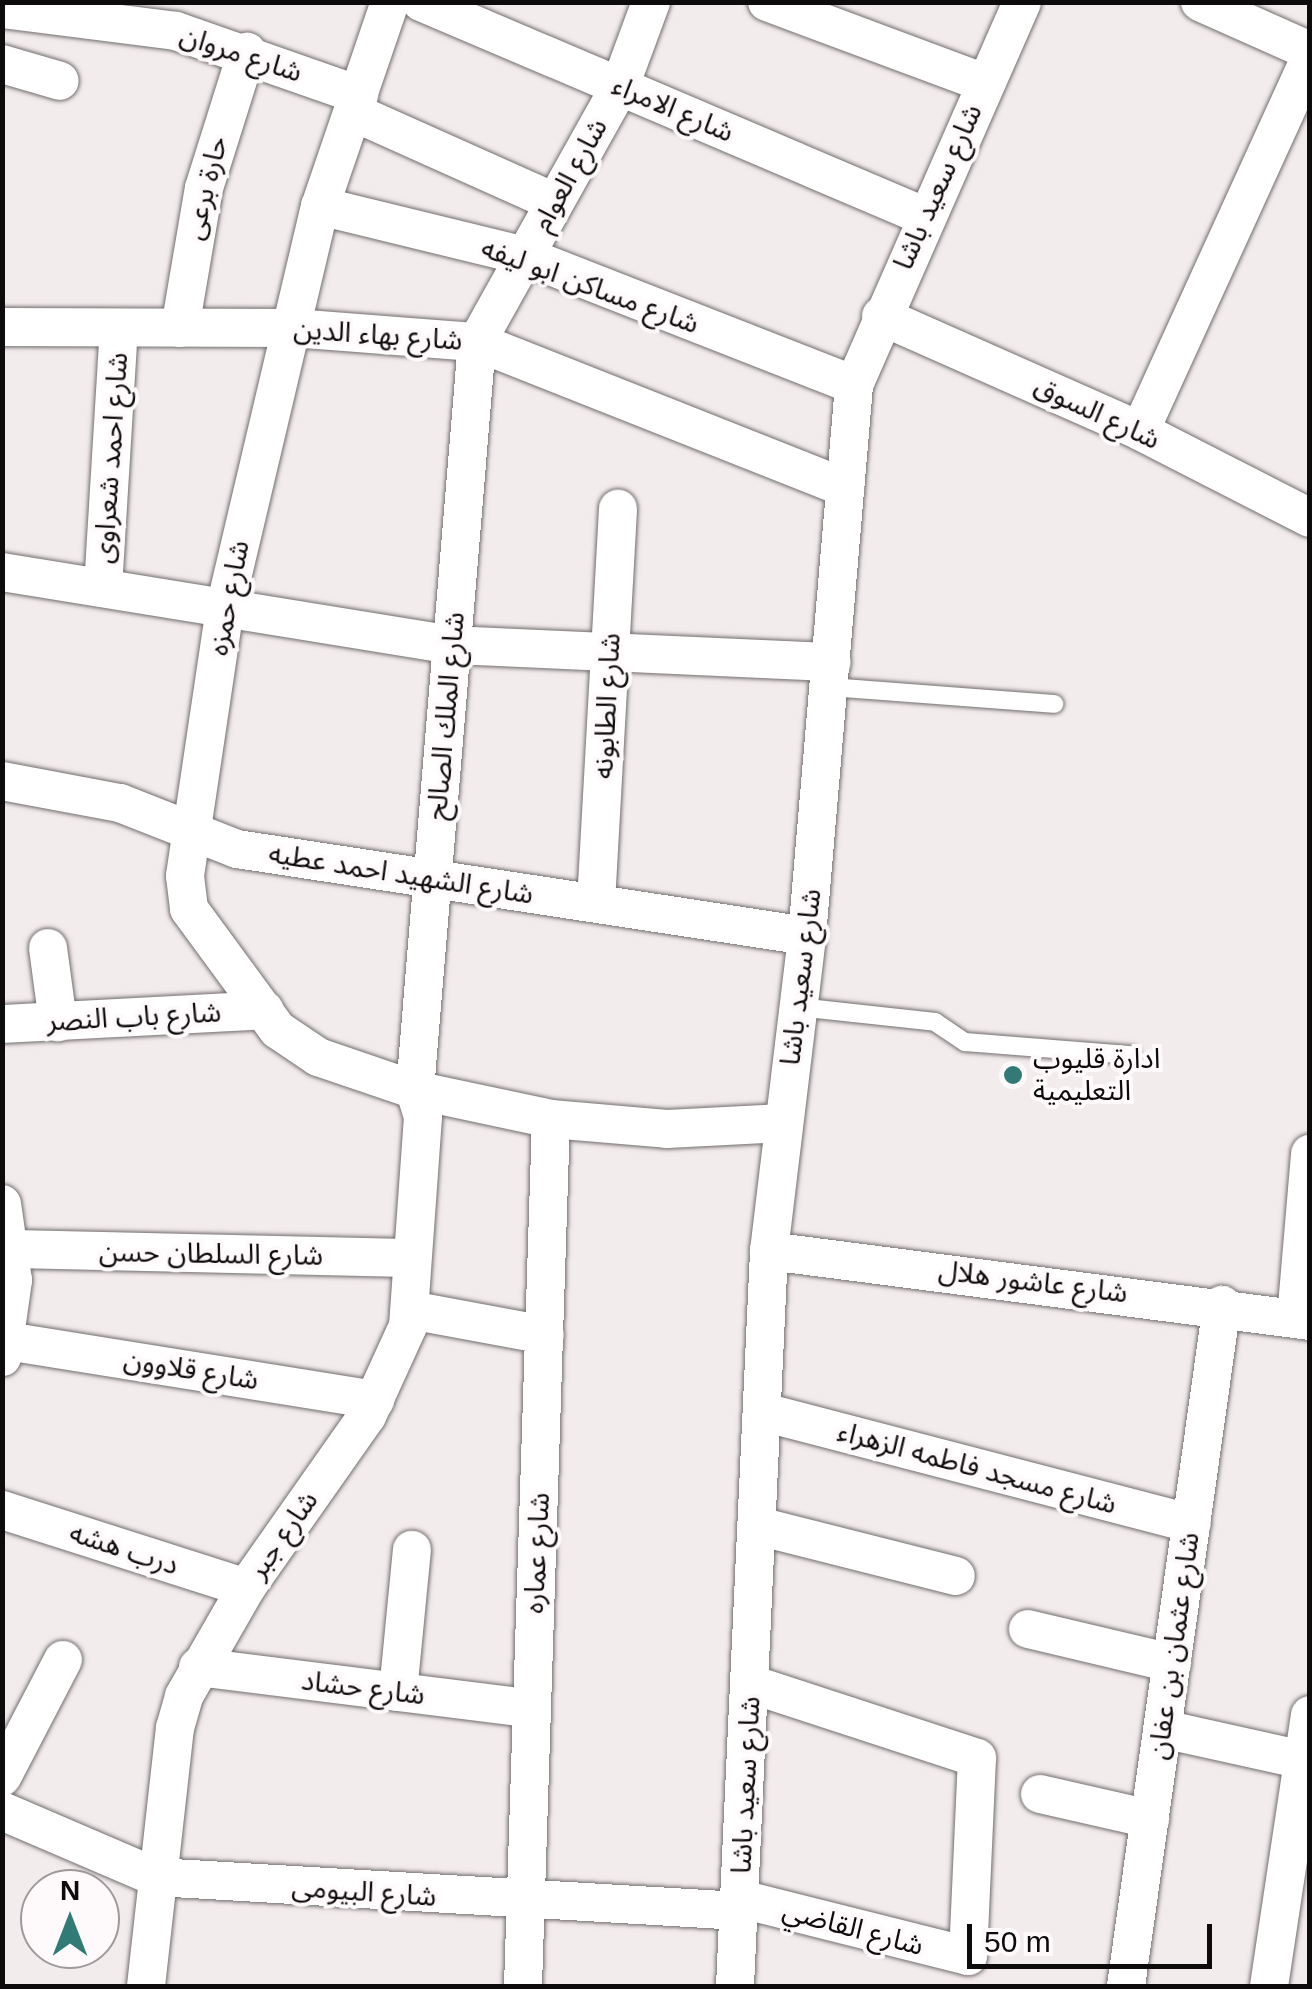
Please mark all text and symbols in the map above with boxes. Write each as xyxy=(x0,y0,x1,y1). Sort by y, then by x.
street label: شارع مروان xyxy=(176,18,306,90)
street label: شارع الامراء xyxy=(607,68,739,150)
street label: شارع سعيد باشا xyxy=(886,99,990,275)
street label: شارع العوام xyxy=(525,112,615,238)
street label: حارة برعى xyxy=(177,133,235,243)
street label: شارع مساكن ابو ليفه xyxy=(477,231,703,341)
street label: شارع بهاء الدين xyxy=(292,312,464,358)
street label: شارع احمد شعراوى xyxy=(87,351,135,565)
street label: شارع السوق xyxy=(1029,369,1165,457)
street label: شارع حمزه xyxy=(201,538,257,658)
street label: شارع الملك الصالح xyxy=(420,611,472,821)
street label: شارع الطابونه xyxy=(586,632,628,780)
street label: شارع الشهيد احمد عطيه xyxy=(266,836,536,912)
street label: شارع سعيد باشا xyxy=(773,887,829,1067)
street label: شارع باب النصر xyxy=(46,996,222,1038)
place label: ادارة قليوب التعليمية xyxy=(1033,1042,1160,1108)
marker: ادارة قليوب التعليمية xyxy=(1002,1064,1024,1086)
street label: شارع السلطان حسن xyxy=(99,1235,323,1273)
street label: شارع عاشور هلال xyxy=(937,1254,1129,1310)
street label: شارع قلاوون xyxy=(121,1343,261,1397)
street label: شارع مسجد فاطمه الزهراء xyxy=(834,1415,1120,1521)
street label: شارع جبر xyxy=(241,1485,325,1585)
street label: شارع عماره xyxy=(517,1492,557,1614)
street label: درب هشه xyxy=(65,1516,183,1582)
street label: شارع عثمان بن عفان xyxy=(1141,1530,1207,1762)
street label: شارع حشاد xyxy=(299,1664,427,1712)
street label: شارع سعيد باشا xyxy=(725,1695,767,1875)
north arrow xyxy=(20,1869,120,1969)
street label: شارع البيومى xyxy=(291,1870,437,1914)
text: N xyxy=(60,1875,80,1906)
street label: شارع القاضي xyxy=(779,1893,927,1963)
scale bar xyxy=(972,1904,1217,1966)
text: 50 m xyxy=(984,1925,1051,1958)

